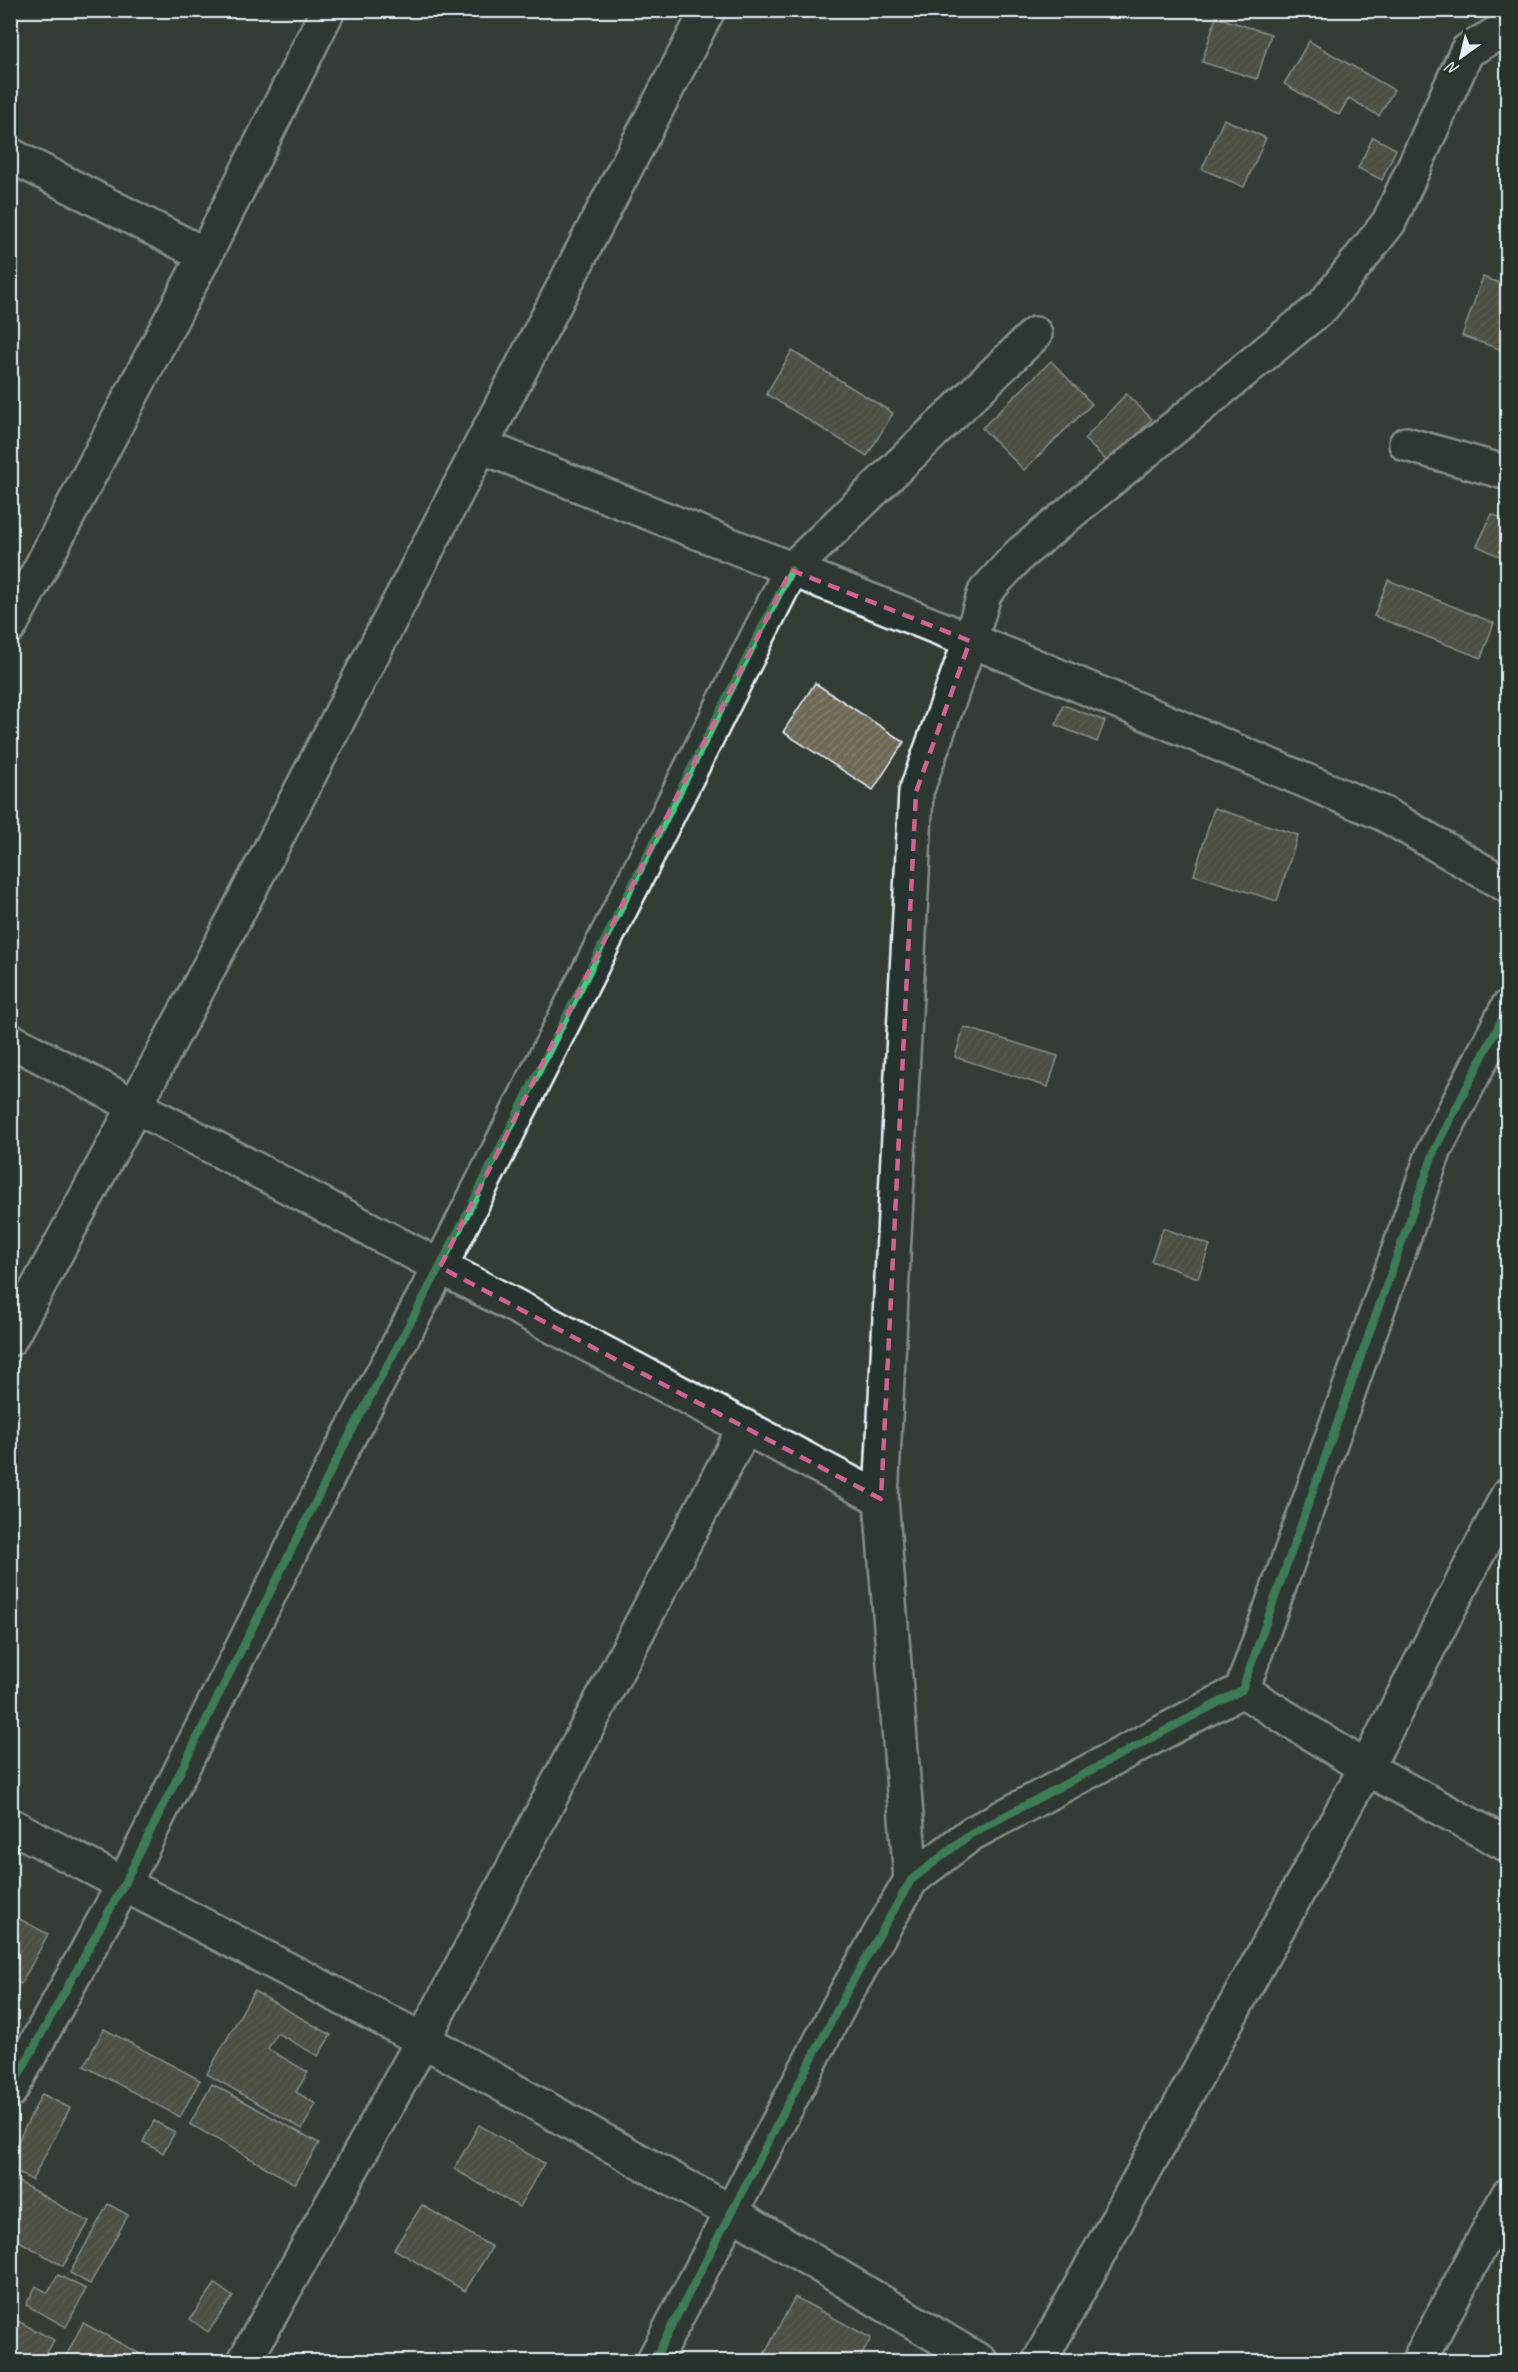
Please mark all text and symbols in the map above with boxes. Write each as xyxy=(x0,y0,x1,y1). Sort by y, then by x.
north arrow xyxy=(1431,27,1491,87)
text: N xyxy=(1441,56,1463,80)

